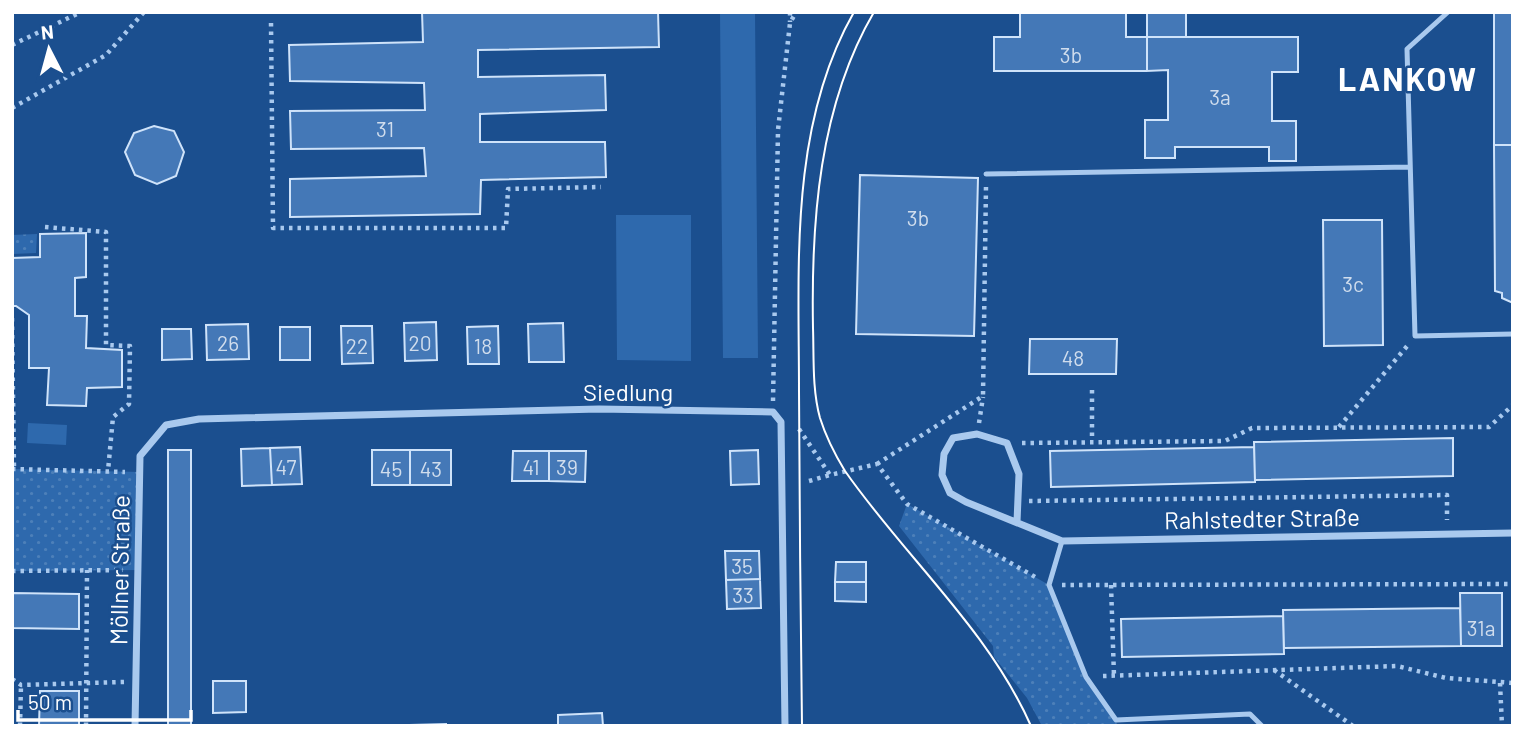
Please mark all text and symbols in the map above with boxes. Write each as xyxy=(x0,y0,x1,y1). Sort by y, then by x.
north arrow xyxy=(14,14,84,84)
text: N xyxy=(40,19,55,44)
house number: 3b xyxy=(1060,42,1082,67)
district label: LANKOW xyxy=(1338,59,1478,97)
house number: 3a xyxy=(1209,84,1231,109)
house number: 31 xyxy=(376,116,394,141)
house number: 3b xyxy=(907,205,929,230)
house number: 3c xyxy=(1342,271,1364,296)
house number: 26 xyxy=(217,330,239,355)
house number: 20 xyxy=(408,330,432,355)
house number: 22 xyxy=(346,333,368,358)
house number: 18 xyxy=(474,333,492,358)
house number: 48 xyxy=(1062,345,1084,370)
street label: Siedlung xyxy=(583,377,673,406)
house number: 47 xyxy=(276,454,297,479)
house number: 41 xyxy=(523,454,540,479)
house number: 39 xyxy=(556,454,578,479)
house number: 45 xyxy=(380,456,402,481)
house number: 43 xyxy=(420,456,442,481)
street label: Möllner Straße xyxy=(103,495,135,645)
street label: Rahlstedter Straße xyxy=(1164,502,1360,534)
house number: 35 xyxy=(731,553,753,578)
house number: 33 xyxy=(732,582,754,607)
house number: 31a xyxy=(1467,615,1495,640)
scale bar xyxy=(18,678,191,722)
text: 50 m xyxy=(28,689,72,714)

